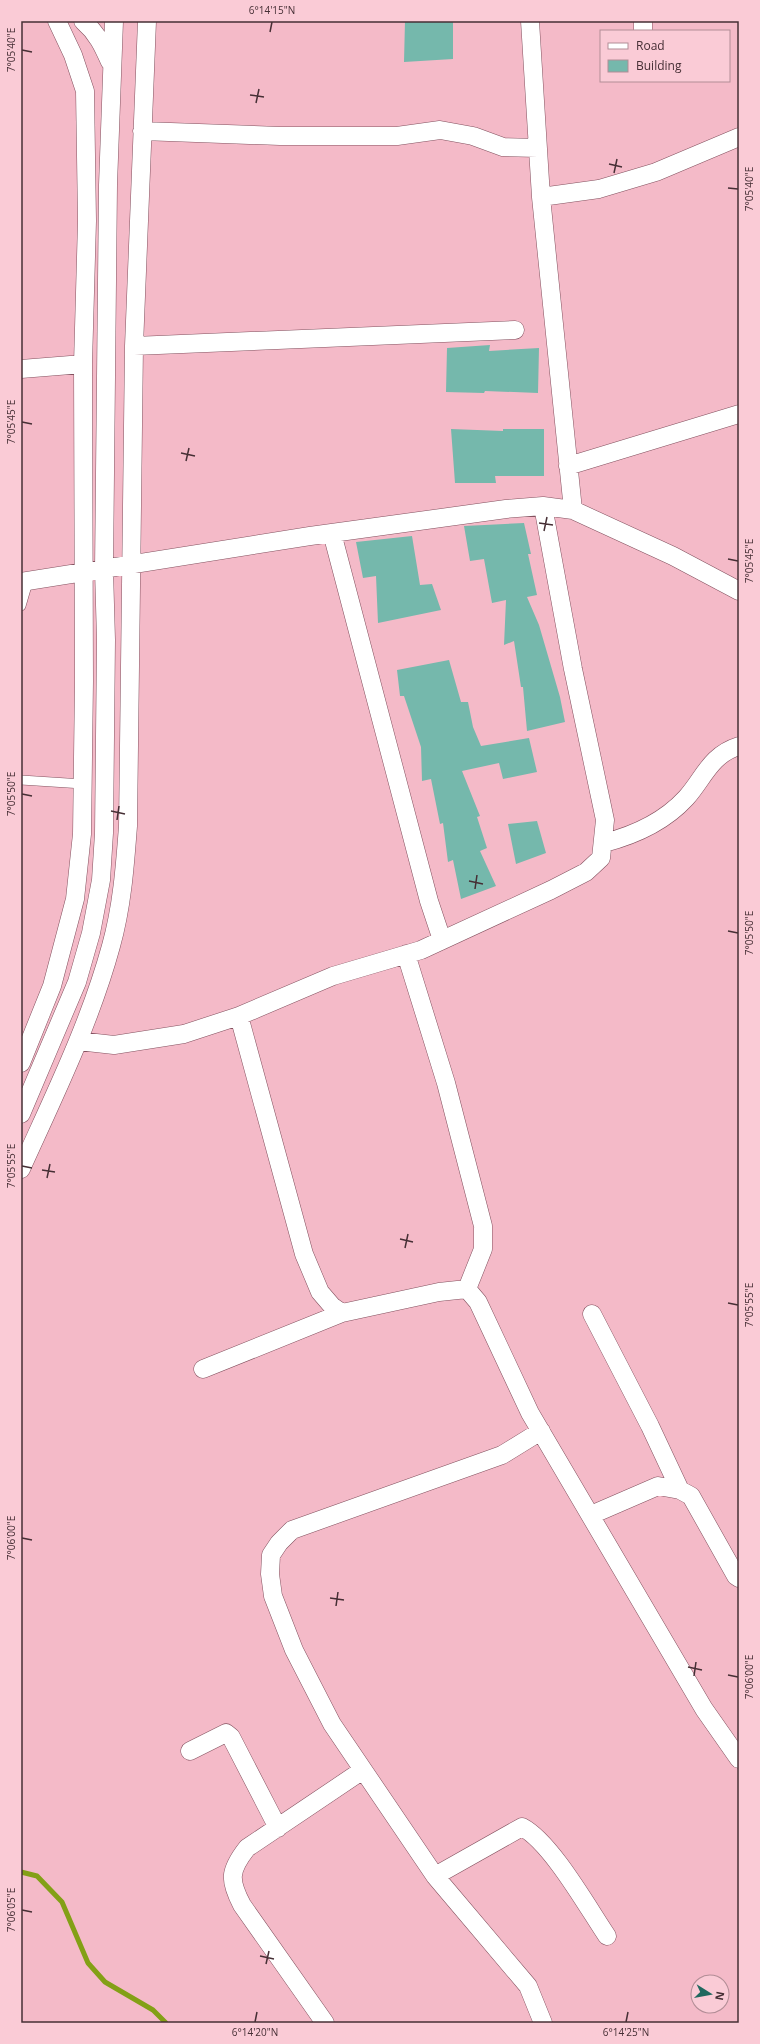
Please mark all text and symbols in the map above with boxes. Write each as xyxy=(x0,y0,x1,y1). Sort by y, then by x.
text: 6°14'15"N xyxy=(249,3,295,17)
text: 7°05'40"E xyxy=(4,28,18,72)
legend xyxy=(600,30,730,82)
text: Road xyxy=(636,37,665,54)
text: Building xyxy=(636,57,682,74)
text: 7°05'40"E xyxy=(742,167,756,211)
text: 7°05'45"E xyxy=(4,400,18,444)
text: 7°05'45"E xyxy=(742,539,756,583)
text: 7°05'50"E xyxy=(4,772,18,816)
text: 7°05'50"E xyxy=(742,911,756,955)
text: 7°05'55"E xyxy=(4,1144,18,1188)
text: 7°05'55"E xyxy=(742,1283,756,1327)
text: 7°06'00"E xyxy=(4,1516,18,1560)
text: 7°06'00"E xyxy=(742,1655,756,1699)
text: 7°06'05"E xyxy=(4,1888,18,1932)
north arrow xyxy=(690,1974,730,2014)
text: N xyxy=(712,1990,729,2002)
text: 6°14'20"N xyxy=(232,2025,278,2039)
text: 6°14'25"N xyxy=(603,2025,649,2039)

